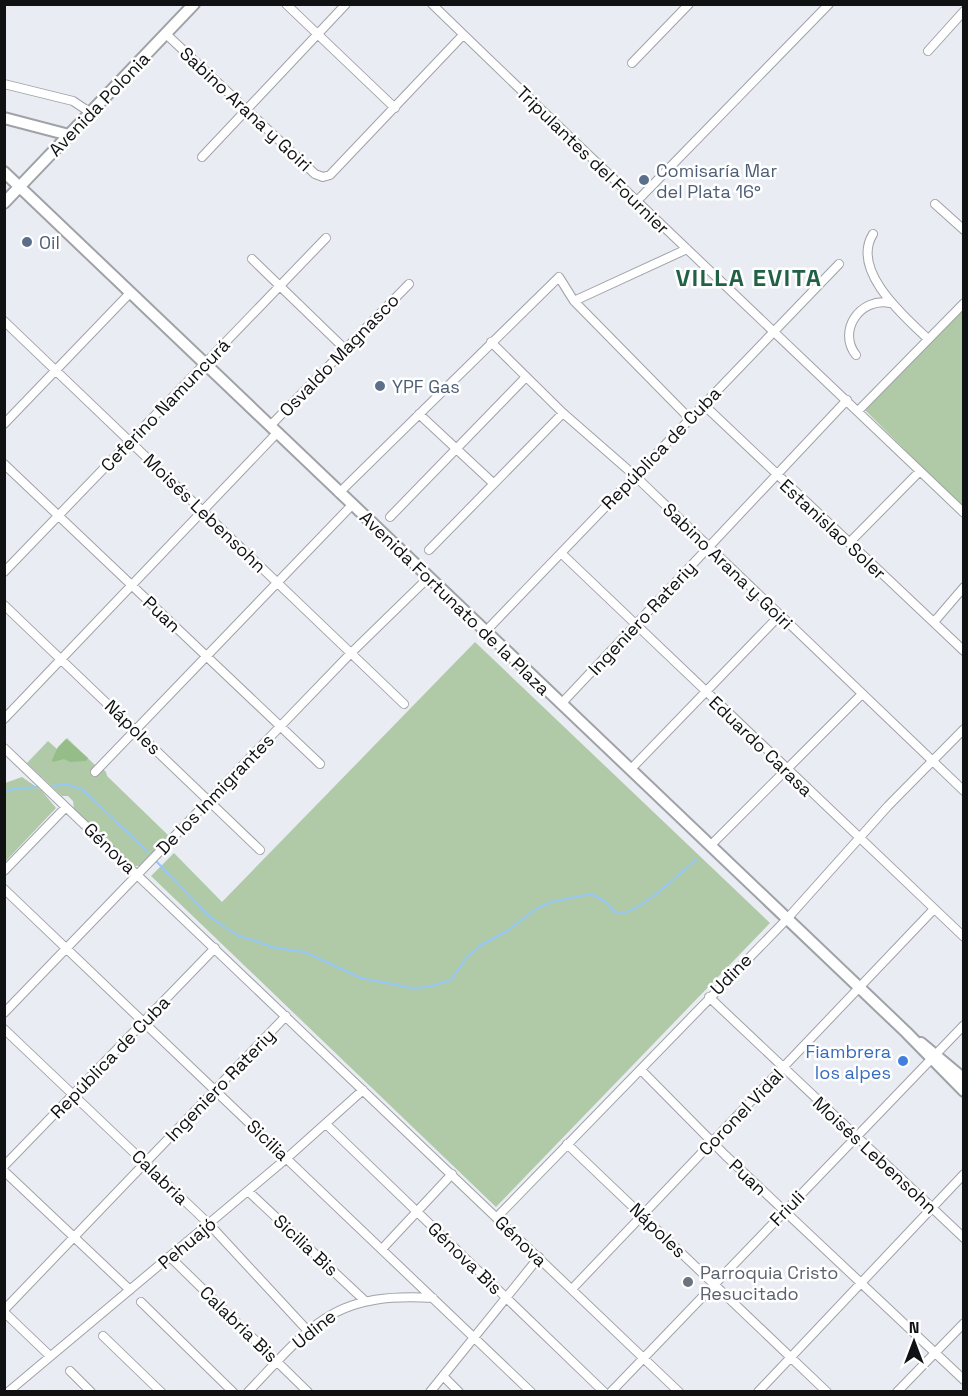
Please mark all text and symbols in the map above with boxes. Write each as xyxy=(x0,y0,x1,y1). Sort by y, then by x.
street label: Sabino Arana y Goiri xyxy=(175,42,317,176)
street label: Avenida Polonia xyxy=(43,47,155,161)
street label: Tripulantes del Fournier xyxy=(512,81,675,239)
place label: Comisaría Mar del Plata 16° xyxy=(656,159,777,203)
marker: Comisaría Mar del Plata 16° xyxy=(637,173,651,187)
place label: Oil xyxy=(39,231,60,254)
marker: Oil xyxy=(20,235,34,249)
district label: VILLA EVITA xyxy=(676,262,822,293)
street label: Osvaldo Magnasco xyxy=(274,289,404,421)
street label: Ceferino Namuncurá xyxy=(95,334,235,476)
place label: YPF Gas xyxy=(392,375,460,398)
marker: YPF Gas xyxy=(373,379,387,393)
street label: República de Cuba xyxy=(596,382,726,514)
street label: Moisés Lebensohn xyxy=(139,449,271,577)
street label: Estanislao Soler xyxy=(775,474,891,584)
street label: Sabino Arana y Goiri xyxy=(658,498,798,634)
street label: Avenida Fortunato de la Plaza xyxy=(355,506,555,700)
street label: Ingeniero Rateriy xyxy=(583,556,701,680)
street label: Puan xyxy=(138,591,186,637)
street label: Eduardo Carasa xyxy=(704,691,818,801)
street label: Nápoles xyxy=(100,695,166,759)
street label: De los Inmigrantes xyxy=(151,729,279,859)
street label: Génova xyxy=(79,817,141,879)
street label: Udine xyxy=(705,948,757,1000)
street label: República de Cuba xyxy=(45,991,175,1123)
street label: Ingeniero Rateriy xyxy=(160,1024,280,1146)
place label: Fiambrera los alpes xyxy=(805,1040,891,1084)
marker: Fiambrera los alpes xyxy=(896,1054,910,1068)
street label: Coronel Vidal xyxy=(694,1063,788,1161)
street label: Moisés Lebensohn xyxy=(808,1091,942,1219)
street label: Sicilia xyxy=(242,1114,294,1166)
street label: Calabria xyxy=(127,1144,193,1210)
street label: Puan xyxy=(724,1154,772,1200)
street label: Friuli xyxy=(765,1185,809,1231)
street label: Nápoles xyxy=(625,1198,691,1262)
street label: Sicilia Bis xyxy=(269,1209,343,1281)
street label: Génova xyxy=(490,1210,552,1272)
street label: Pehuajó xyxy=(153,1212,221,1274)
street label: Génova Bis xyxy=(423,1217,507,1299)
place label: Parroquia Cristo Resucitado xyxy=(700,1261,838,1305)
marker: Parroquia Cristo Resucitado xyxy=(681,1275,695,1289)
street label: Calabria Bis xyxy=(195,1281,283,1367)
street label: Udine xyxy=(287,1304,341,1354)
north arrow xyxy=(884,1312,944,1372)
text: N xyxy=(909,1317,919,1338)

